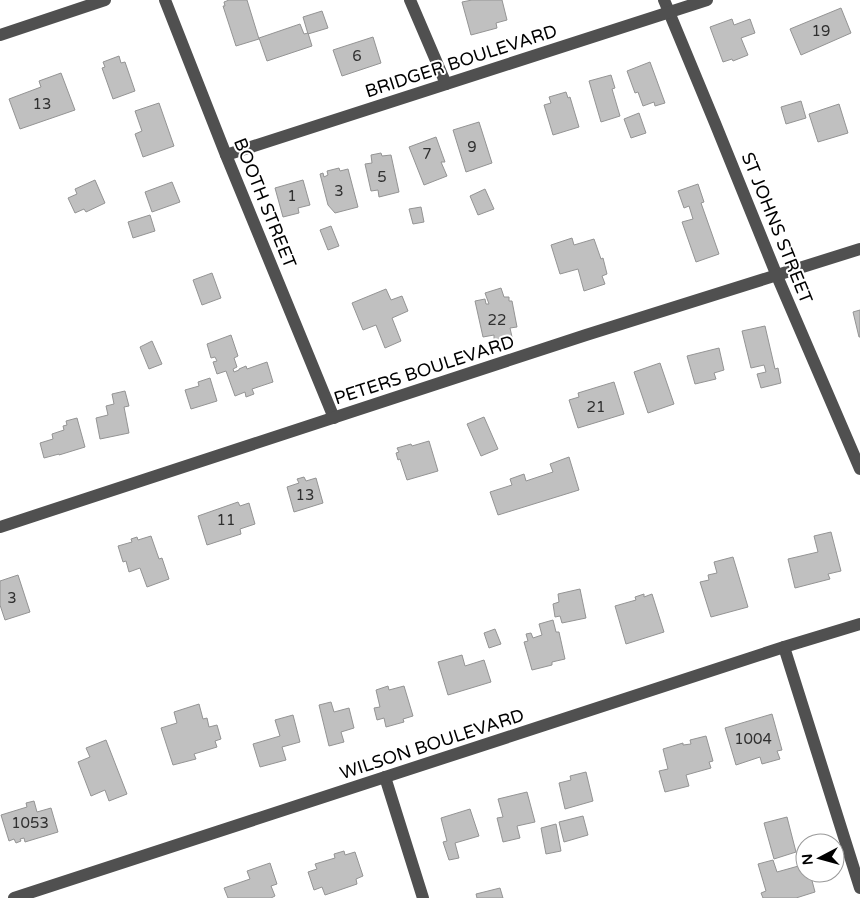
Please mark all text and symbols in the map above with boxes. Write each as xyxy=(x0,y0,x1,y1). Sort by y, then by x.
street label: BRIDGER BOULEVARD xyxy=(362,20,560,102)
house number: 19 xyxy=(812,22,830,40)
house number: 6 xyxy=(352,47,362,65)
house number: 13 xyxy=(33,95,51,113)
street label: BOOTH STREET xyxy=(229,135,301,271)
house number: 9 xyxy=(467,138,477,156)
house number: 7 xyxy=(422,145,432,163)
street label: ST JOHNS STREET xyxy=(737,149,817,307)
house number: 5 xyxy=(377,168,387,186)
house number: 3 xyxy=(334,182,344,200)
house number: 1 xyxy=(287,187,297,205)
house number: 22 xyxy=(488,311,506,329)
street label: PETERS BOULEVARD xyxy=(331,330,517,410)
house number: 21 xyxy=(587,398,605,416)
house number: 13 xyxy=(296,486,314,504)
house number: 11 xyxy=(217,511,235,529)
house number: 3 xyxy=(7,589,17,607)
street label: WILSON BOULEVARD xyxy=(337,704,527,784)
house number: 1004 xyxy=(734,730,772,748)
house number: 1053 xyxy=(11,814,49,832)
north arrow xyxy=(795,833,845,883)
text: N xyxy=(799,853,817,866)

